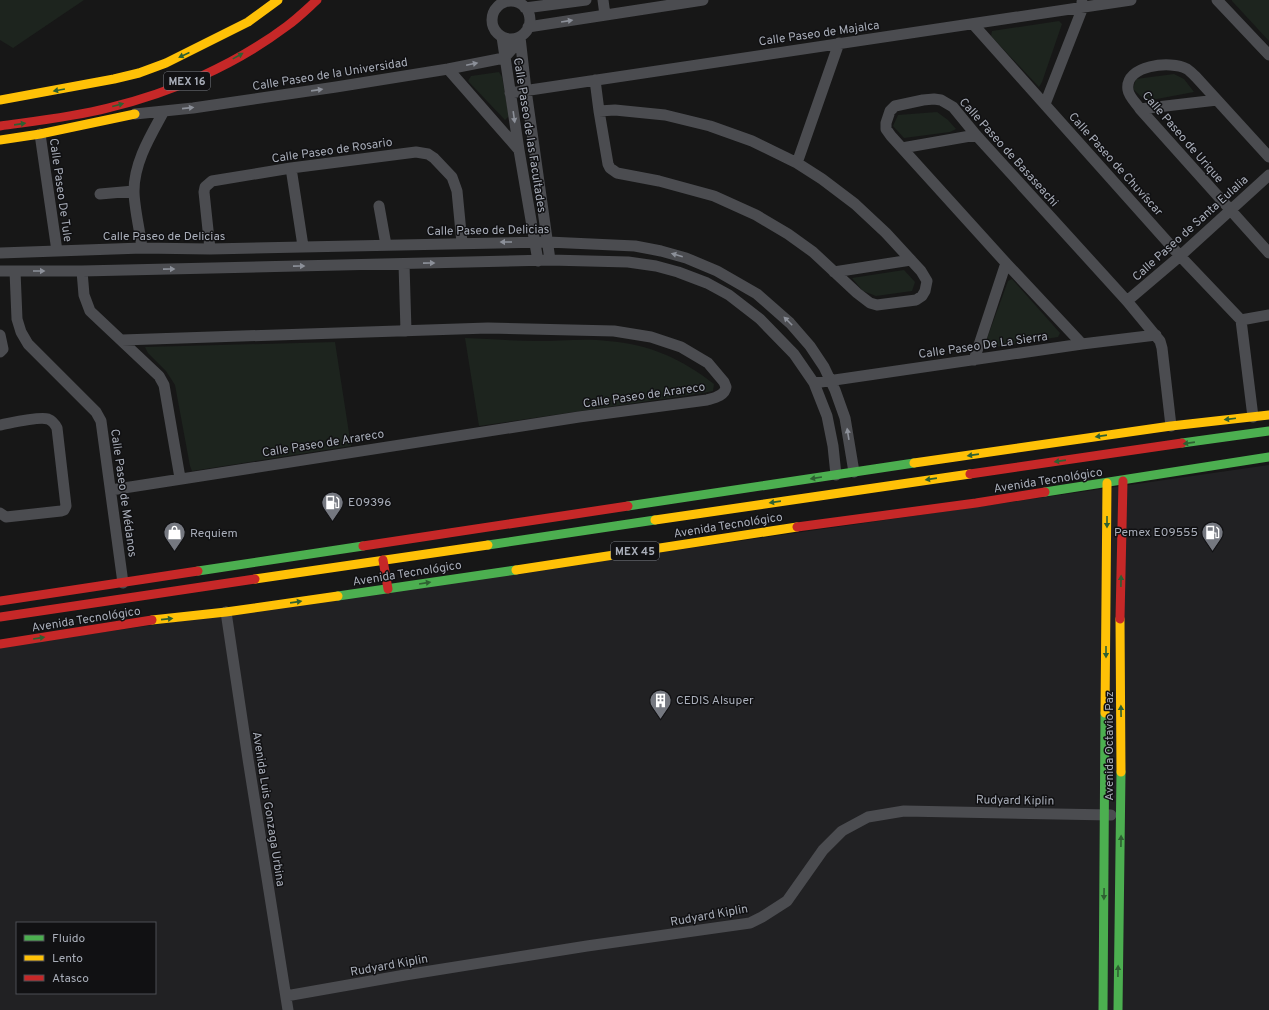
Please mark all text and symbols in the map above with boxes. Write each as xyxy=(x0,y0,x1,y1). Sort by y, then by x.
one-way arrow xyxy=(561,17,573,23)
street label: Calle Paseo de Majalca xyxy=(758,18,880,50)
one-way arrow xyxy=(178,52,190,58)
one-way arrow xyxy=(233,53,244,59)
street label: Calle Paseo de la Universidad xyxy=(251,55,409,95)
street label: Calle Paseo de las Facultades xyxy=(509,57,549,214)
one-way arrow xyxy=(466,61,479,67)
road number: MEX 16 xyxy=(164,72,210,90)
one-way arrow xyxy=(53,87,65,93)
one-way arrow xyxy=(310,87,323,93)
street label: Calle Paseo de Urique xyxy=(1138,88,1227,187)
street label: Calle Paseo de Basaseachi xyxy=(955,95,1061,211)
one-way arrow xyxy=(113,102,125,108)
one-way arrow xyxy=(182,105,194,112)
street label: Calle Paseo de Chuvíscar xyxy=(1064,109,1166,220)
one-way arrow xyxy=(511,111,517,123)
one-way arrow xyxy=(13,121,26,127)
street label: Calle Paseo de Rosario xyxy=(271,135,394,167)
street label: Calle Paseo De Tule xyxy=(45,137,75,243)
street label: Calle Paseo de Santa Eulalia xyxy=(1129,172,1252,285)
street label: Calle Paseo de Delicias xyxy=(427,222,549,240)
street label: Calle Paseo de Delicias xyxy=(103,229,225,245)
one-way arrow xyxy=(500,239,512,246)
one-way arrow xyxy=(671,252,683,258)
one-way arrow xyxy=(423,260,436,266)
one-way arrow xyxy=(293,263,306,269)
one-way arrow xyxy=(163,266,176,272)
one-way arrow xyxy=(33,268,46,274)
one-way arrow xyxy=(783,316,792,326)
street label: Calle Paseo De La Sierra xyxy=(918,329,1049,363)
street label: Calle Paseo de Arareco xyxy=(582,379,707,412)
one-way arrow xyxy=(1224,416,1236,423)
street label: Calle Paseo de Arareco xyxy=(261,426,386,462)
one-way arrow xyxy=(844,427,850,440)
street label: Calle Paseo de Médanos xyxy=(106,428,140,558)
one-way arrow xyxy=(1095,433,1107,439)
one-way arrow xyxy=(1183,440,1195,446)
one-way arrow xyxy=(967,452,979,458)
one-way arrow xyxy=(1054,458,1066,464)
street label: Avenida Tecnológico xyxy=(993,464,1104,498)
one-way arrow xyxy=(810,475,822,481)
one-way arrow xyxy=(925,476,938,482)
fuel station icon: E09396 xyxy=(319,489,345,522)
place label: E09396 xyxy=(348,495,391,511)
one-way arrow xyxy=(769,499,781,505)
street label: Avenida Tecnológico xyxy=(673,509,784,543)
one-way arrow xyxy=(1104,516,1110,529)
fuel station icon: Pemex E09555 xyxy=(1200,519,1226,552)
shop icon: Requiem xyxy=(162,520,188,553)
place label: Pemex E09555 xyxy=(1114,525,1198,541)
place label: Requiem xyxy=(190,526,238,542)
road number: MEX 45 xyxy=(611,542,659,560)
street label: Avenida Tecnológico xyxy=(352,557,463,591)
one-way arrow xyxy=(1118,574,1124,587)
one-way arrow xyxy=(418,580,431,586)
one-way arrow xyxy=(290,599,302,605)
street label: Avenida Tecnológico xyxy=(31,603,142,637)
one-way arrow xyxy=(161,615,173,622)
one-way arrow xyxy=(32,635,45,641)
one-way arrow xyxy=(1103,646,1109,659)
building icon: CEDIS Alsuper xyxy=(647,687,673,720)
street label: Avenida Octavio Paz xyxy=(1102,691,1118,801)
place label: CEDIS Alsuper xyxy=(676,693,754,709)
one-way arrow xyxy=(1118,704,1124,717)
street label: Avenida Luis Gonzaga Urbina xyxy=(248,730,288,888)
street label: Rudyard Kiplin xyxy=(976,792,1054,810)
one-way arrow xyxy=(1118,834,1124,847)
one-way arrow xyxy=(1101,888,1107,901)
street label: Rudyard Kiplin xyxy=(669,901,749,931)
legend xyxy=(16,922,156,994)
text: Fluido xyxy=(52,931,85,947)
text: Lento xyxy=(52,951,83,967)
street label: Rudyard Kiplin xyxy=(349,951,429,981)
one-way arrow xyxy=(1115,965,1122,977)
text: Atasco xyxy=(52,971,89,987)

